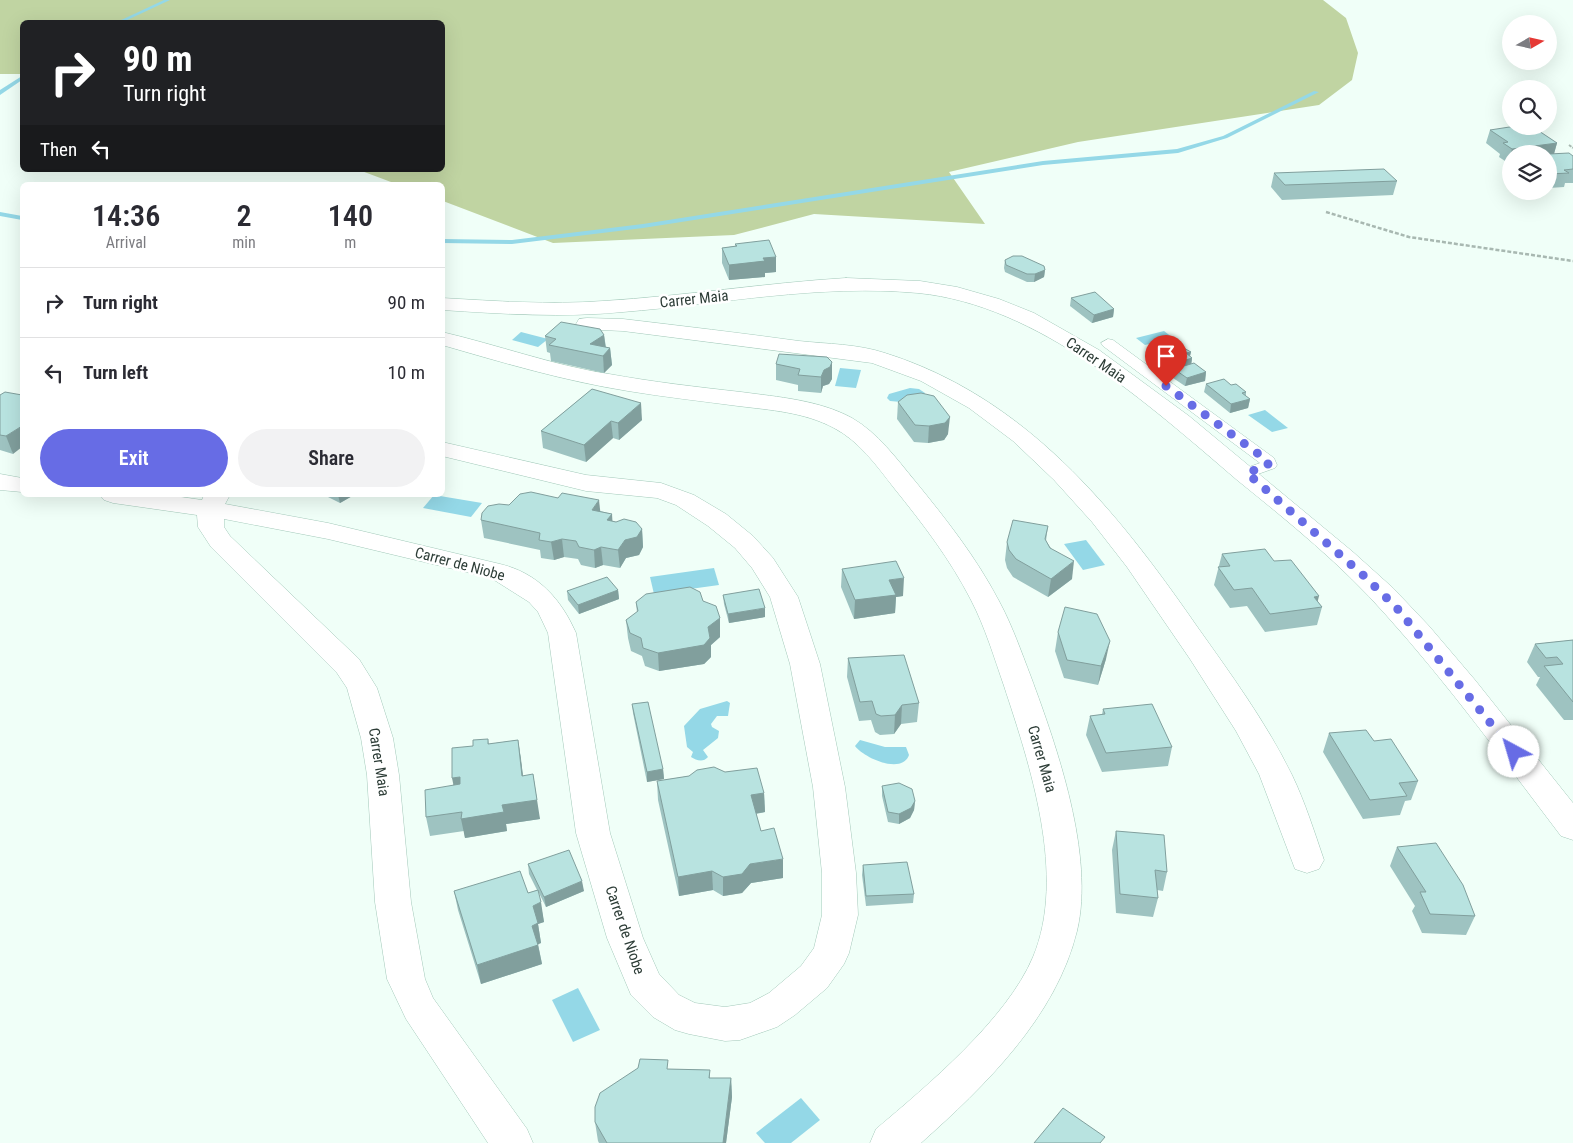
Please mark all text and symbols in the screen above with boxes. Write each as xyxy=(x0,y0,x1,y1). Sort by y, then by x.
north arrow xyxy=(1502,15,1558,70)
map controls xyxy=(1502,15,1557,200)
text: 90 m xyxy=(123,39,192,80)
icon: right xyxy=(40,40,105,105)
button: search xyxy=(1502,80,1557,135)
text: Turn right xyxy=(123,81,206,106)
icon: left xyxy=(87,135,115,163)
text: Then xyxy=(40,138,77,161)
button: layers xyxy=(1502,145,1557,200)
text: 14:36 xyxy=(92,198,160,233)
text: 2 xyxy=(236,198,252,233)
text: 140 xyxy=(328,198,373,233)
text: Arrival xyxy=(106,233,146,252)
text: min xyxy=(232,233,256,252)
text: m xyxy=(344,233,356,252)
street label: Carrer Maia xyxy=(659,286,729,312)
icon: right xyxy=(40,289,68,317)
text: Turn right xyxy=(83,291,158,314)
text: 90 m xyxy=(388,291,425,314)
street label: Carrer Maia xyxy=(1062,333,1130,387)
pin xyxy=(1145,335,1187,386)
icon: arrive xyxy=(1152,342,1180,370)
icon: left xyxy=(40,359,68,387)
text: Turn left xyxy=(83,361,148,384)
text: 10 m xyxy=(388,361,425,384)
button: Exit xyxy=(40,429,228,487)
button: Share xyxy=(238,429,425,487)
street label: Carrer de Niobe xyxy=(413,543,507,585)
street label: Carrer Maia xyxy=(1024,723,1060,795)
position arrow xyxy=(1487,725,1539,777)
street label: Carrer Maia xyxy=(365,727,393,797)
street label: Carrer de Niobe xyxy=(601,883,649,977)

